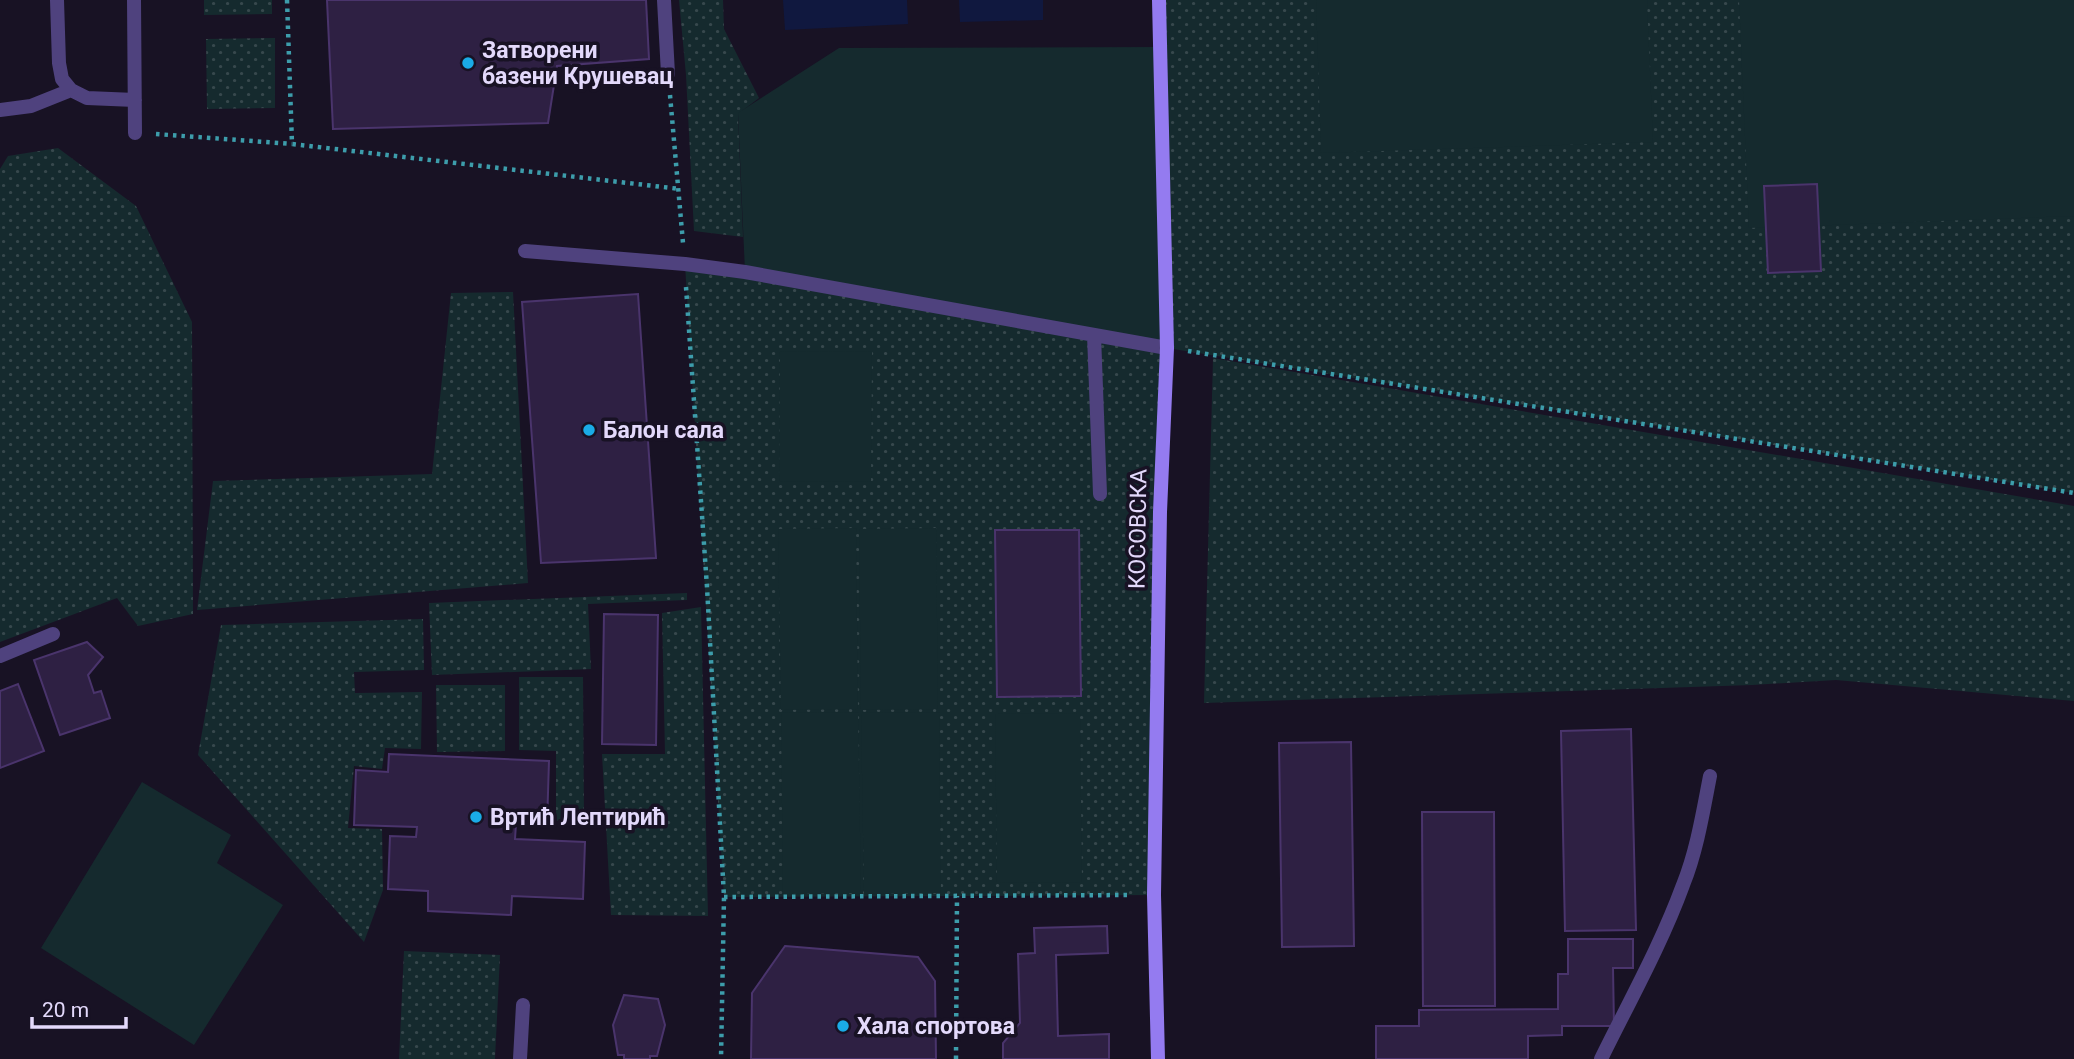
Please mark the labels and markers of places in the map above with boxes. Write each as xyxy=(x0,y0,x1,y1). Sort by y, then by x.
place label: Затворени базени Крушевац xyxy=(482,37,673,90)
marker: Затворени базени Крушевац xyxy=(460,55,476,71)
place label: Балон сала xyxy=(603,417,724,444)
marker: Балон сала xyxy=(581,422,597,438)
place label: Вртић Лептирић xyxy=(490,804,666,831)
marker: Вртић Лептирић xyxy=(468,809,484,825)
place label: Хала спортова xyxy=(857,1013,1015,1040)
marker: Хала спортова xyxy=(835,1018,851,1034)

